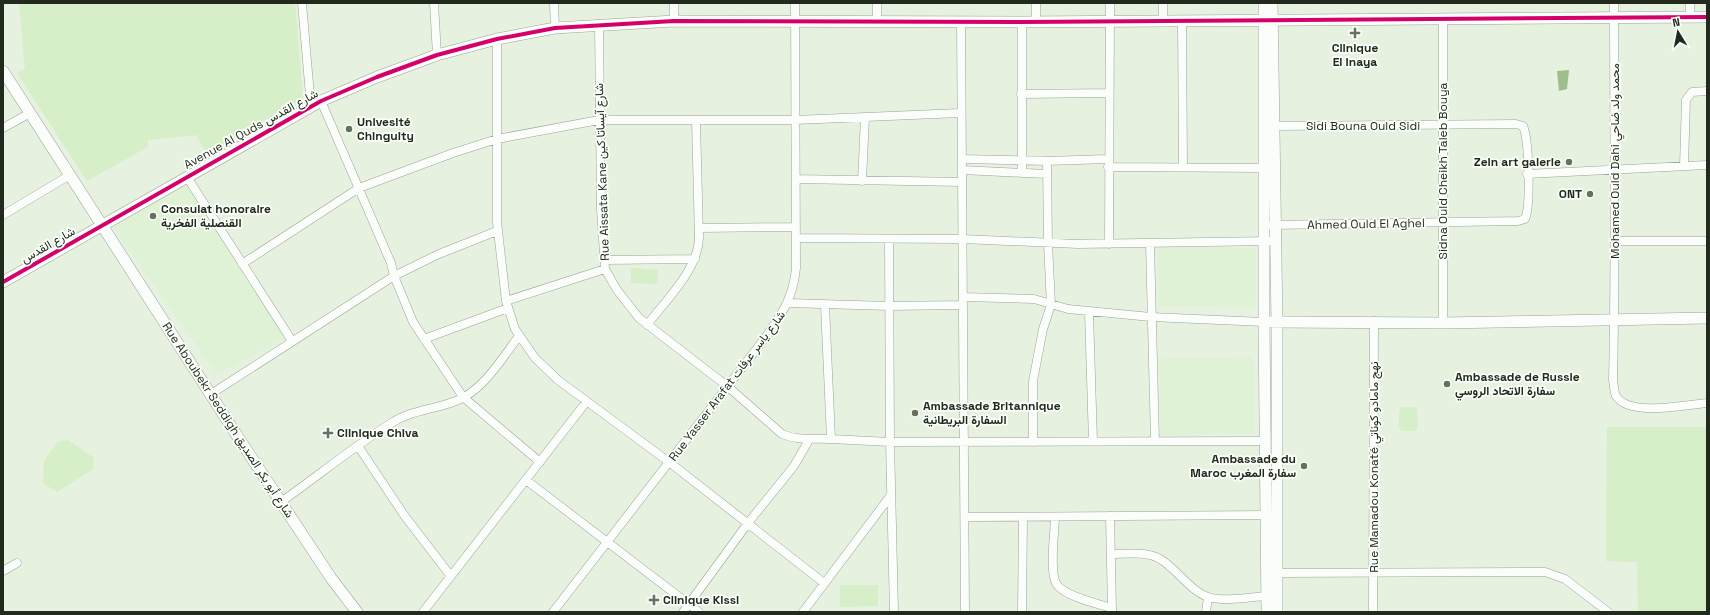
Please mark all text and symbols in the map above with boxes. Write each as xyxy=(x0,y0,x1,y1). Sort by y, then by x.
north arrow xyxy=(1658,12,1698,52)
text: N xyxy=(1671,15,1681,30)
marker: Clinique El Inaya xyxy=(1349,27,1361,39)
place label: Clinique El Inaya xyxy=(1332,40,1378,70)
street label: Mohamed Ould Dahi محمد ولد ضاحي xyxy=(1607,63,1625,259)
street label: Sidna Ould Cheikh Taleb Bouya xyxy=(1435,82,1451,259)
street label: Rue Aissata Kane شارع آيساتا كين xyxy=(591,83,614,261)
street label: Avenue Al Quds شارع القدس xyxy=(181,85,322,174)
place label: Univesité Chinguity xyxy=(357,114,414,144)
street label: Sidi Bouna Ould Sidi xyxy=(1306,118,1420,134)
marker: Univesité Chinguity xyxy=(344,124,354,134)
place label: Zein art galerie xyxy=(1474,154,1561,170)
marker: Zein art galerie xyxy=(1564,157,1574,167)
place label: ONT xyxy=(1559,186,1582,202)
marker: ONT xyxy=(1585,189,1595,199)
place label: Consulat honoraire القنصلية الفخرية xyxy=(161,201,271,231)
marker: Consulat honoraire القنصلية الفخرية xyxy=(148,211,158,221)
street label: Ahmed Ould El Aghel xyxy=(1307,215,1425,233)
street label: شارع القدس xyxy=(18,223,78,268)
street label: Rue Yasser Arafat شارع ياسر عرفات xyxy=(665,307,790,465)
street label: Rue Aboubekr Seddigh شارع أبو بكر الصديق xyxy=(158,319,297,521)
street label: Rue Mamadou Konaté نهج مامادو كوناتي xyxy=(1366,361,1384,573)
place label: Ambassade de Russie سفارة الاتحاد الروسي xyxy=(1455,369,1580,401)
marker: Ambassade de Russie سفارة الاتحاد الروسي xyxy=(1442,379,1452,389)
place label: Ambassade Britannique السفارة البريطانية xyxy=(923,398,1061,428)
marker: Ambassade Britannique السفارة البريطانية xyxy=(910,408,920,418)
place label: Clinique Chiva xyxy=(337,425,418,441)
marker: Clinique Chiva xyxy=(322,427,334,439)
place label: Ambassade du Maroc سفارة المغرب xyxy=(1190,451,1296,481)
marker: Ambassade du Maroc سفارة المغرب xyxy=(1299,461,1309,471)
place label: Clinique Kissi xyxy=(663,592,739,608)
marker: Clinique Kissi xyxy=(648,594,660,606)

